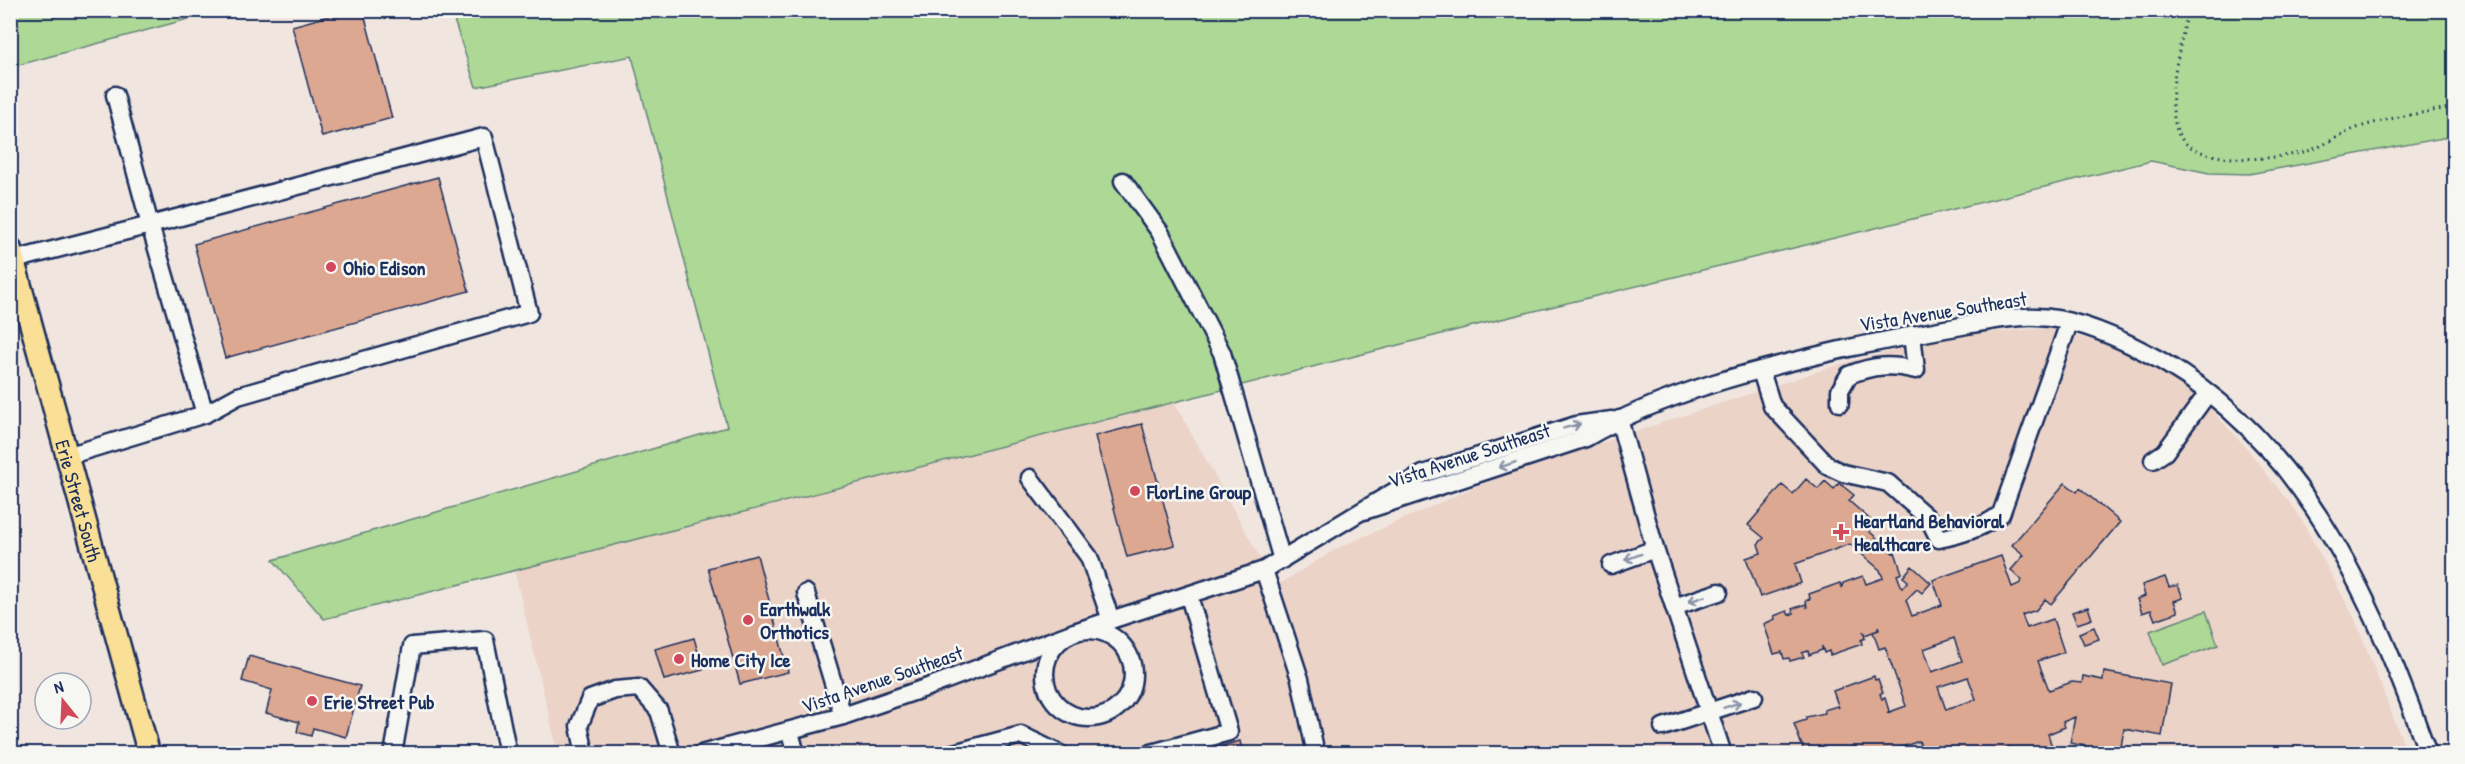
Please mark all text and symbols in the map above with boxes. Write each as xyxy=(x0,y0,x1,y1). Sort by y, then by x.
place label: Ohio Edison xyxy=(343,254,426,281)
marker: Ohio Edison xyxy=(324,260,338,274)
street label: Vista Avenue Southeast xyxy=(1857,284,2030,338)
street label: Vista Avenue Southeast xyxy=(1384,416,1555,494)
one-way arrow xyxy=(1562,420,1581,432)
street label: Erie Street South xyxy=(50,437,109,565)
one-way arrow xyxy=(1498,461,1517,472)
place label: FlorLine Group xyxy=(1146,478,1251,506)
marker: FlorLine Group xyxy=(1128,484,1142,498)
place label: Heartland Behavioral Healthcare xyxy=(1854,507,2005,557)
marker: Heartland Behavioral Healthcare xyxy=(1832,523,1850,541)
one-way arrow xyxy=(1624,552,1643,563)
place label: Earthwalk Orthotics xyxy=(760,595,831,645)
one-way arrow xyxy=(1688,595,1707,606)
marker: Earthwalk Orthotics xyxy=(741,613,755,627)
street label: Vista Avenue Southeast xyxy=(798,638,967,719)
place label: Home City Ice xyxy=(691,646,790,674)
marker: Home City Ice xyxy=(672,652,686,666)
north arrow xyxy=(33,671,93,731)
text: N xyxy=(51,675,66,699)
place label: Erie Street Pub xyxy=(324,688,435,715)
marker: Erie Street Pub xyxy=(305,694,319,708)
one-way arrow xyxy=(1722,698,1741,709)

